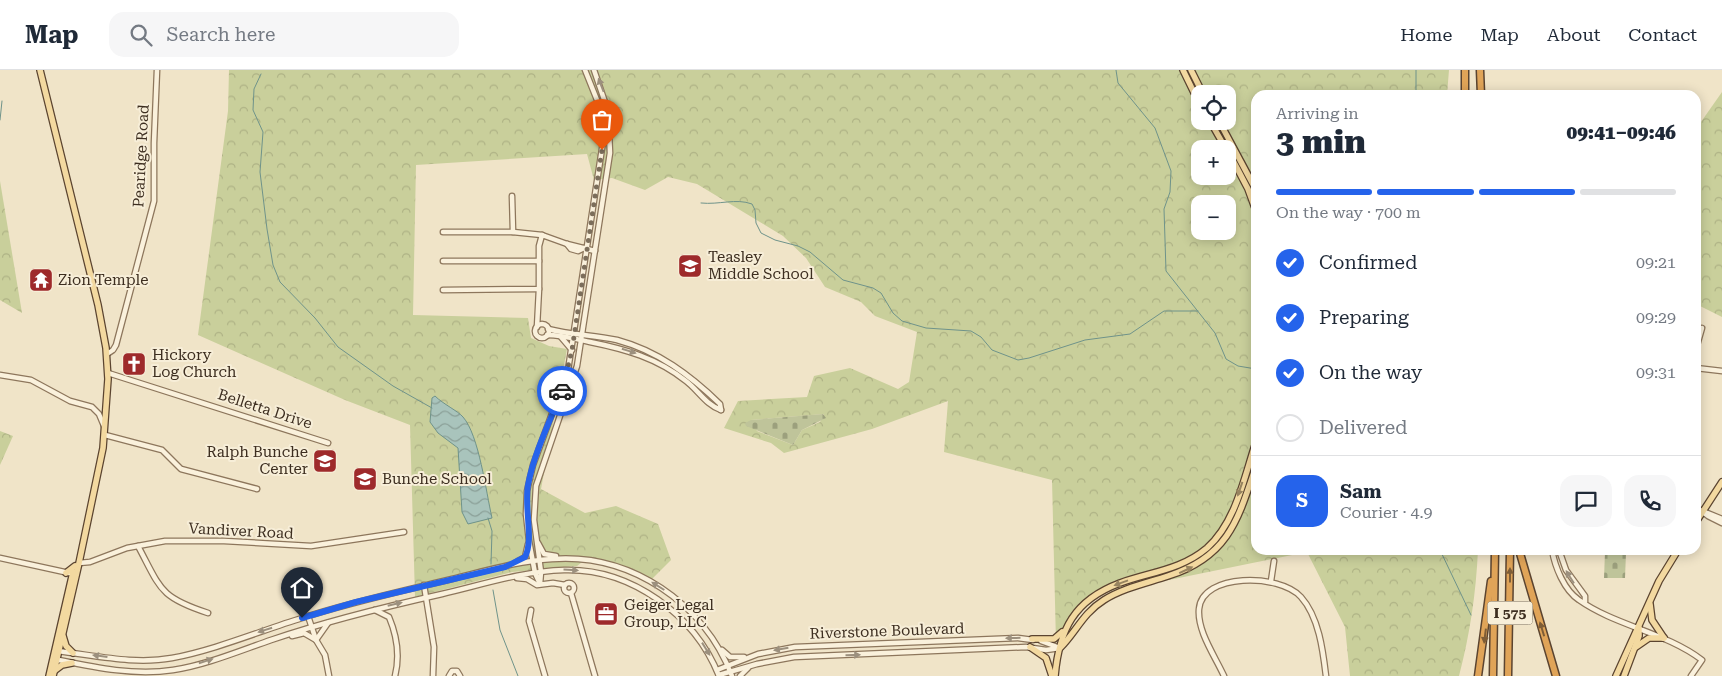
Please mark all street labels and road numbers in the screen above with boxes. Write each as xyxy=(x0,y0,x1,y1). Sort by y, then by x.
street label: Pearidge Road xyxy=(129,104,153,208)
street label: Belletta Drive xyxy=(216,385,314,433)
street label: Vandiver Road xyxy=(188,519,294,543)
road number: I 575 xyxy=(1488,602,1532,624)
street label: Riverstone Boulevard xyxy=(809,619,965,643)

